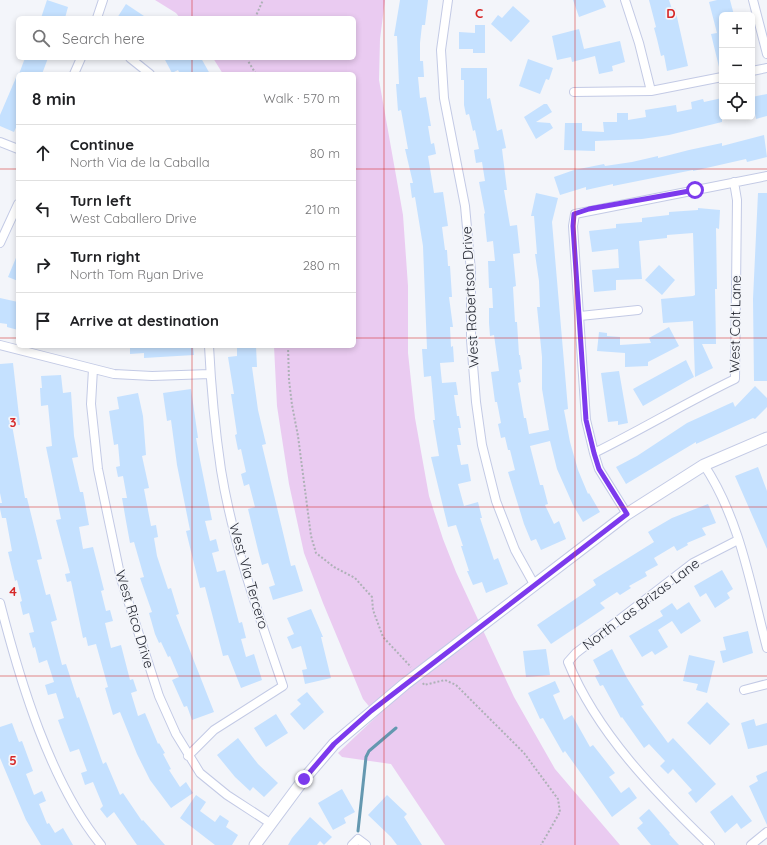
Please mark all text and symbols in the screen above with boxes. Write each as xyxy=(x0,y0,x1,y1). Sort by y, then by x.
text: C xyxy=(475,5,483,21)
text: D xyxy=(666,5,676,21)
map controls xyxy=(719,12,755,120)
button: + xyxy=(719,12,755,48)
search box xyxy=(16,16,356,60)
icon: search xyxy=(30,27,52,49)
text: Search here xyxy=(62,29,145,48)
button: − xyxy=(719,48,755,84)
button: locate xyxy=(719,84,755,120)
text: 8 min xyxy=(32,88,76,109)
text: Walk · 570 m xyxy=(263,90,340,106)
text: Continue xyxy=(70,135,134,154)
icon: ahead xyxy=(32,142,54,164)
text: 80 m xyxy=(310,145,340,161)
text: North Via de la Caballa xyxy=(70,154,210,170)
route start xyxy=(686,181,704,199)
text: Turn left xyxy=(70,191,132,210)
icon: left xyxy=(32,198,54,220)
text: 210 m xyxy=(305,201,340,217)
text: West Caballero Drive xyxy=(70,210,197,226)
street label: West Robertson Drive xyxy=(457,226,483,368)
text: Turn right xyxy=(70,247,141,266)
icon: right xyxy=(32,254,54,276)
text: 280 m xyxy=(303,257,340,273)
text: North Tom Ryan Drive xyxy=(70,266,204,282)
street label: West Colt Lane xyxy=(725,275,745,373)
icon: arrive xyxy=(32,310,54,332)
text: Arrive at destination xyxy=(70,311,219,330)
text: 3 xyxy=(10,414,17,430)
street label: West Via Tercero xyxy=(225,521,273,631)
street label: North Las Brizas Lane xyxy=(579,554,703,654)
street label: West Rico Drive xyxy=(111,568,159,670)
text: 4 xyxy=(9,583,17,599)
text: 5 xyxy=(9,752,17,768)
route end xyxy=(295,770,313,788)

